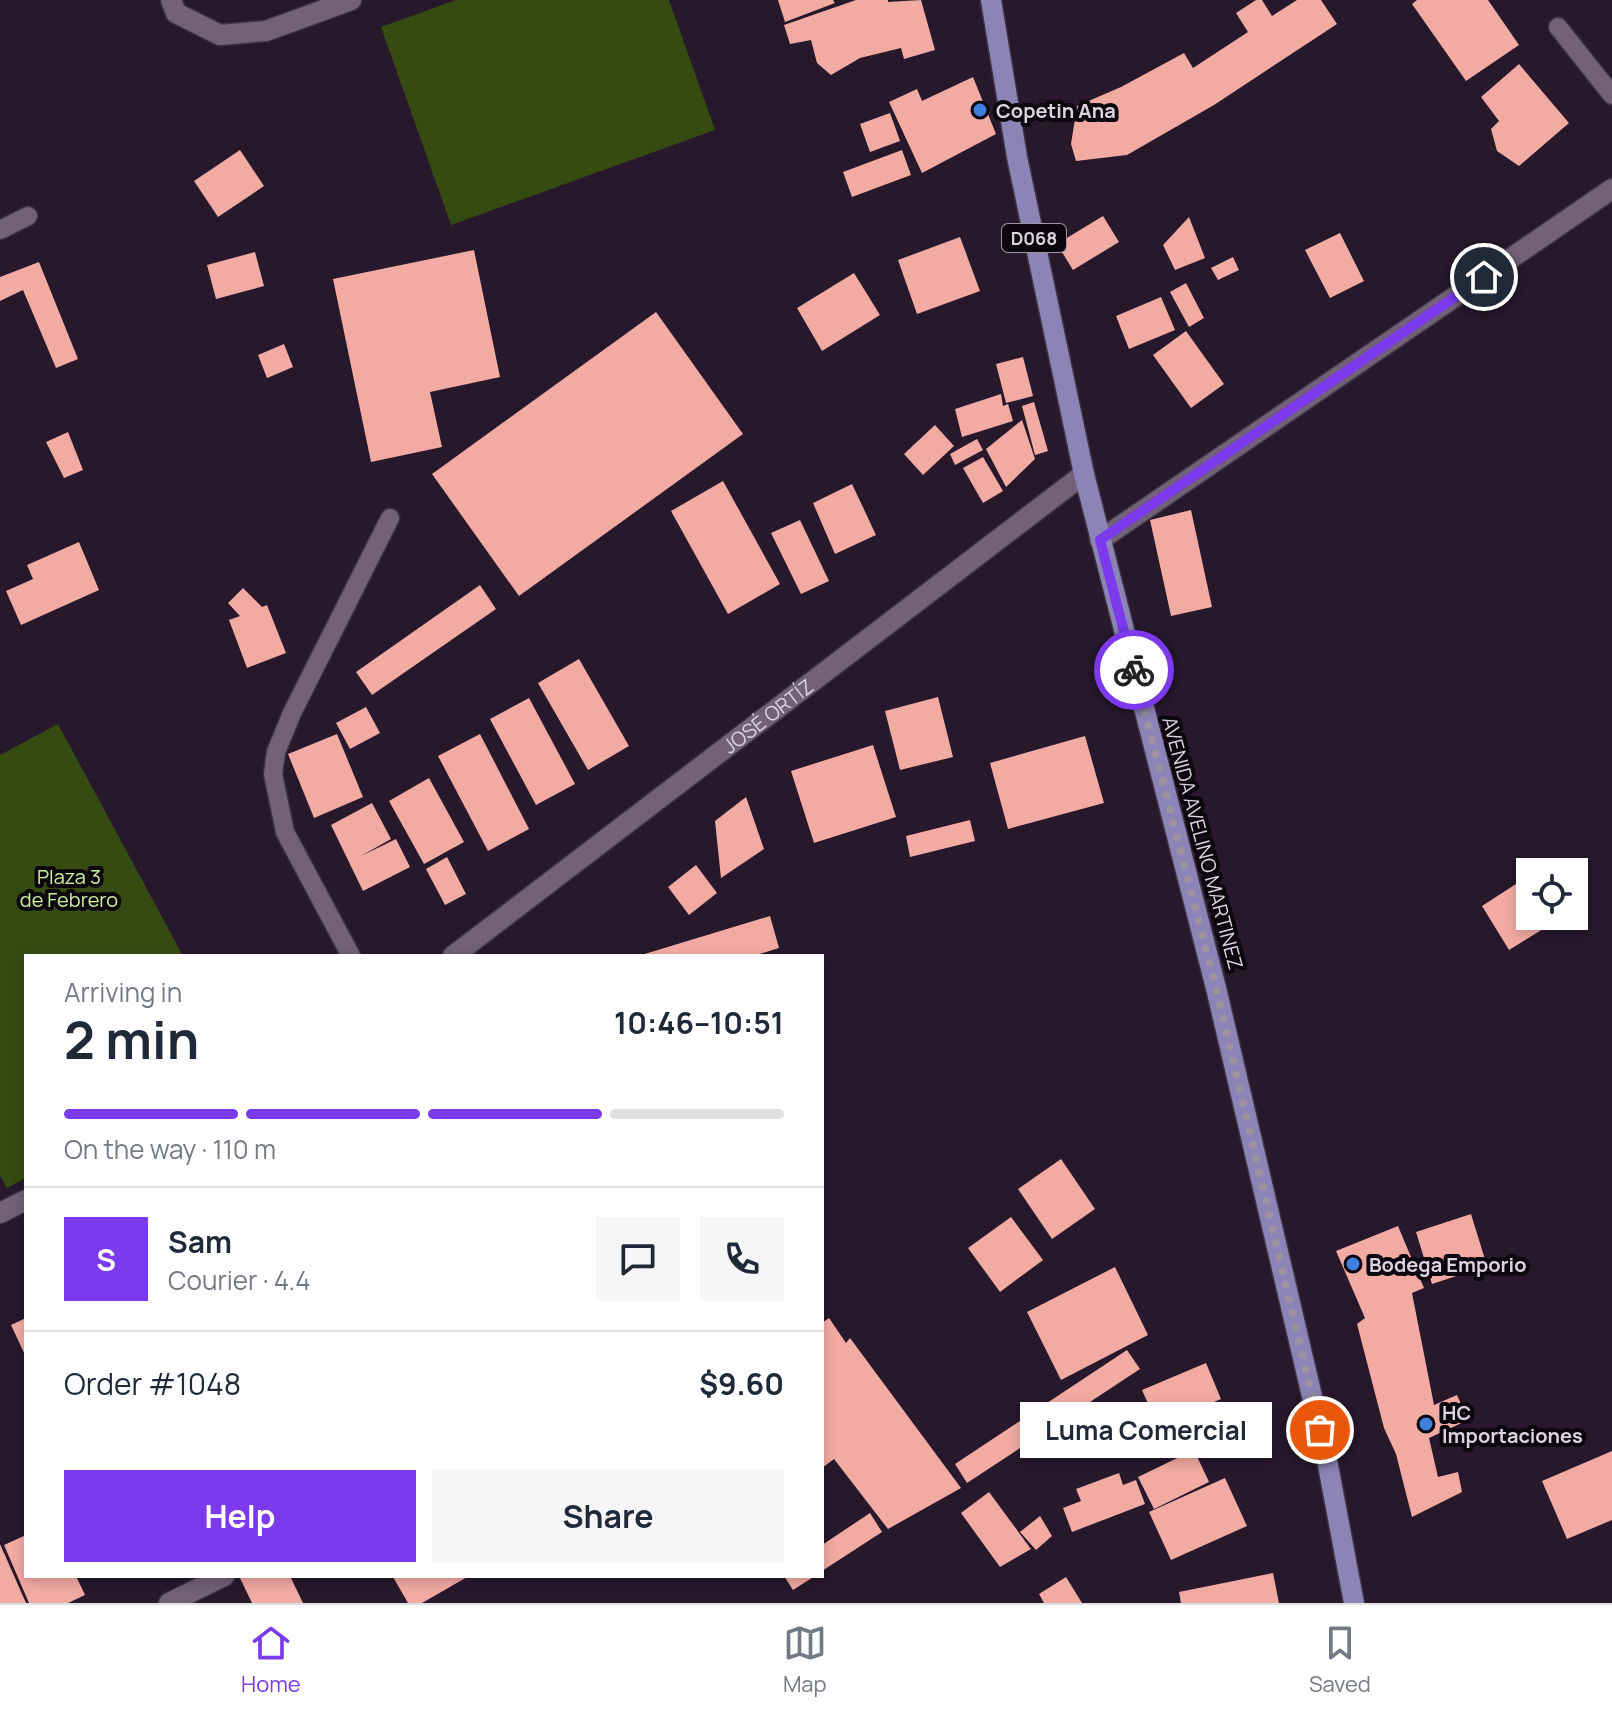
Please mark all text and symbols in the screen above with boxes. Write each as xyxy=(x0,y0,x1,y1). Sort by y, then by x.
place label: Copetin Ana xyxy=(996,97,1116,124)
marker: Copetin Ana xyxy=(971,101,989,119)
road number: D068 xyxy=(1002,224,1066,252)
pin xyxy=(1450,243,1518,311)
icon: home xyxy=(1462,255,1506,299)
courier xyxy=(1094,630,1174,710)
icon: bike xyxy=(1112,648,1156,692)
street label: JOSÉ ORTÍZ xyxy=(717,672,819,759)
street label: AVENIDA AVELINO MARTINEZ xyxy=(1156,714,1250,972)
map controls xyxy=(1516,858,1588,930)
button: locate xyxy=(1516,858,1588,930)
park label: Plaza 3 de Febrero xyxy=(20,863,118,913)
text: Arriving in xyxy=(64,974,182,1010)
text: 10:46–10:51 xyxy=(614,1002,784,1043)
text: 2 min xyxy=(64,1004,199,1075)
text: On the way · 110 m xyxy=(64,1131,276,1167)
button: chat xyxy=(596,1217,680,1301)
button: phone xyxy=(700,1217,784,1301)
text: Sam xyxy=(168,1221,232,1262)
text: S xyxy=(96,1239,116,1280)
place label: Bodega Emporio xyxy=(1369,1251,1527,1278)
marker: Bodega Emporio xyxy=(1344,1255,1362,1273)
text: Courier · 4.4 xyxy=(168,1262,310,1298)
text: Order #1048 xyxy=(64,1363,241,1404)
text: $9.60 xyxy=(699,1363,784,1404)
pin xyxy=(1286,1396,1354,1464)
place label: HC Importaciones xyxy=(1442,1399,1583,1449)
callout: Luma Comercial xyxy=(1020,1402,1272,1458)
icon: bag xyxy=(1298,1408,1342,1452)
text: Luma Comercial xyxy=(1045,1412,1247,1448)
marker: HC Importaciones xyxy=(1417,1415,1435,1433)
button: Help xyxy=(64,1470,416,1562)
button: Share xyxy=(432,1470,784,1562)
tab: Home xyxy=(241,1621,301,1699)
tab: Map xyxy=(783,1621,827,1699)
tab: Saved xyxy=(1309,1621,1371,1699)

